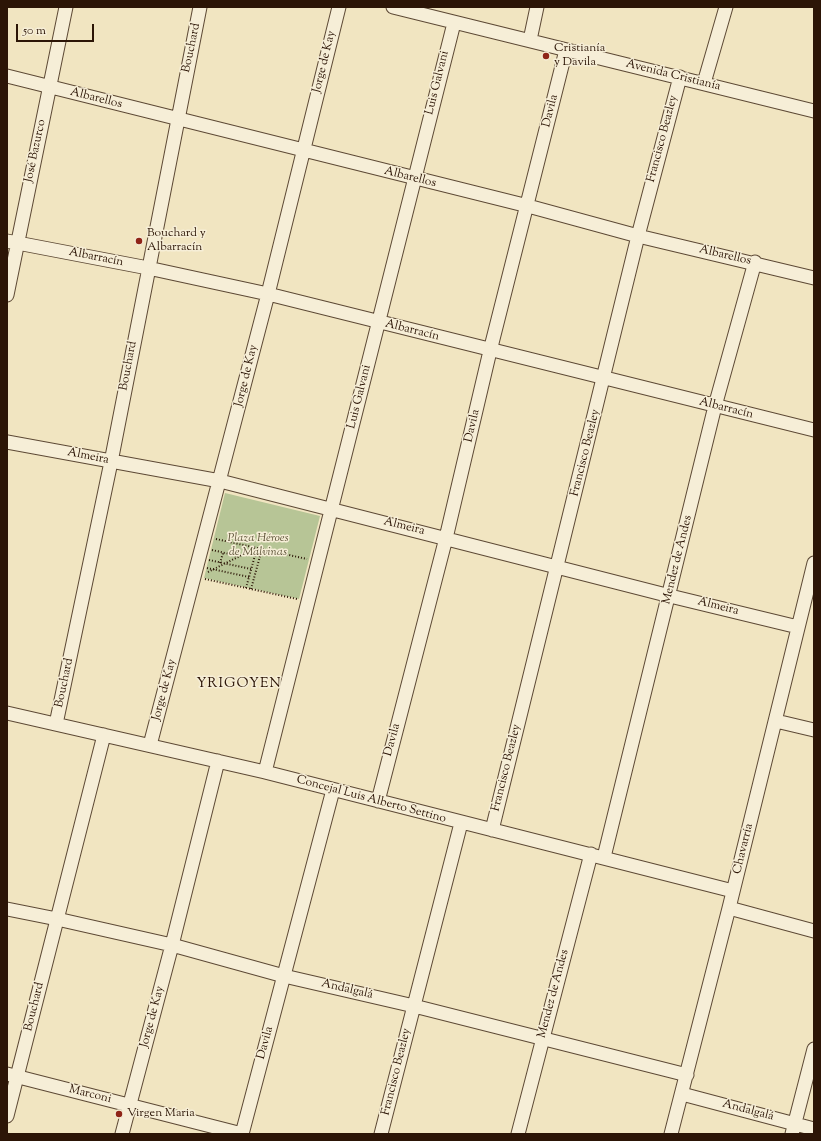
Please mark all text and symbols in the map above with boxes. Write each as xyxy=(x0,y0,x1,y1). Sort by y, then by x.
scale bar xyxy=(18,16,96,42)
text: 50 m xyxy=(23,22,46,40)
street label: Bouchard xyxy=(180,22,204,74)
street label: Jorge de Kay xyxy=(310,30,340,94)
place label: Cristianía y Davila xyxy=(554,42,605,70)
street label: Luis Galvani xyxy=(423,49,453,117)
marker: Cristianía y Davila xyxy=(541,51,551,61)
street label: Avenida Cristianía xyxy=(624,57,722,95)
street label: Albarellos xyxy=(69,86,123,112)
street label: Davila xyxy=(540,93,562,129)
street label: Francisco Beazley xyxy=(644,94,682,184)
street label: José Bazurco xyxy=(22,118,50,184)
street label: Albarellos xyxy=(383,165,437,191)
place label: Bouchard y Albarracín xyxy=(147,227,206,255)
marker: Bouchard y Albarracín xyxy=(134,236,144,246)
street label: Albarellos xyxy=(698,243,752,269)
street label: Albarracín xyxy=(67,246,125,270)
street label: Albarracín xyxy=(383,317,441,345)
street label: Bouchard xyxy=(117,340,141,392)
street label: Jorge de Kay xyxy=(232,344,262,408)
street label: Luis Galvani xyxy=(345,363,375,431)
street label: Albarracín xyxy=(697,395,755,423)
street label: Davila xyxy=(462,408,484,444)
street label: Francisco Beazley xyxy=(568,408,604,498)
street label: Almeira xyxy=(66,446,110,468)
street label: Mendez de Andes xyxy=(660,514,696,606)
street label: Almeira xyxy=(382,515,426,539)
park label: Plaza Héroes de Malvinas xyxy=(228,532,288,560)
street label: Almeira xyxy=(696,595,740,619)
street label: Bouchard xyxy=(53,657,77,709)
street label: Jorge de Kay xyxy=(150,658,180,722)
district label: YRIGOYEN xyxy=(196,677,282,693)
street label: Davila xyxy=(382,722,404,758)
street label: Francisco Beazley xyxy=(489,723,525,813)
street label: Concejal Luis Alberto Settino xyxy=(295,773,447,827)
street label: Chavarría xyxy=(731,822,757,876)
street label: Mendez de Andes xyxy=(535,948,573,1040)
street label: Andalgalá xyxy=(320,977,374,1003)
street label: Bouchard xyxy=(22,981,48,1033)
street label: Jorge de Kay xyxy=(138,985,168,1049)
street label: Davila xyxy=(255,1025,277,1061)
street label: Francisco Beazley xyxy=(379,1027,415,1117)
street label: Marconi xyxy=(67,1083,113,1107)
street label: Andalgalá xyxy=(721,1097,775,1125)
place label: Virgen Maria xyxy=(127,1107,195,1121)
marker: Virgen Maria xyxy=(114,1109,124,1119)

